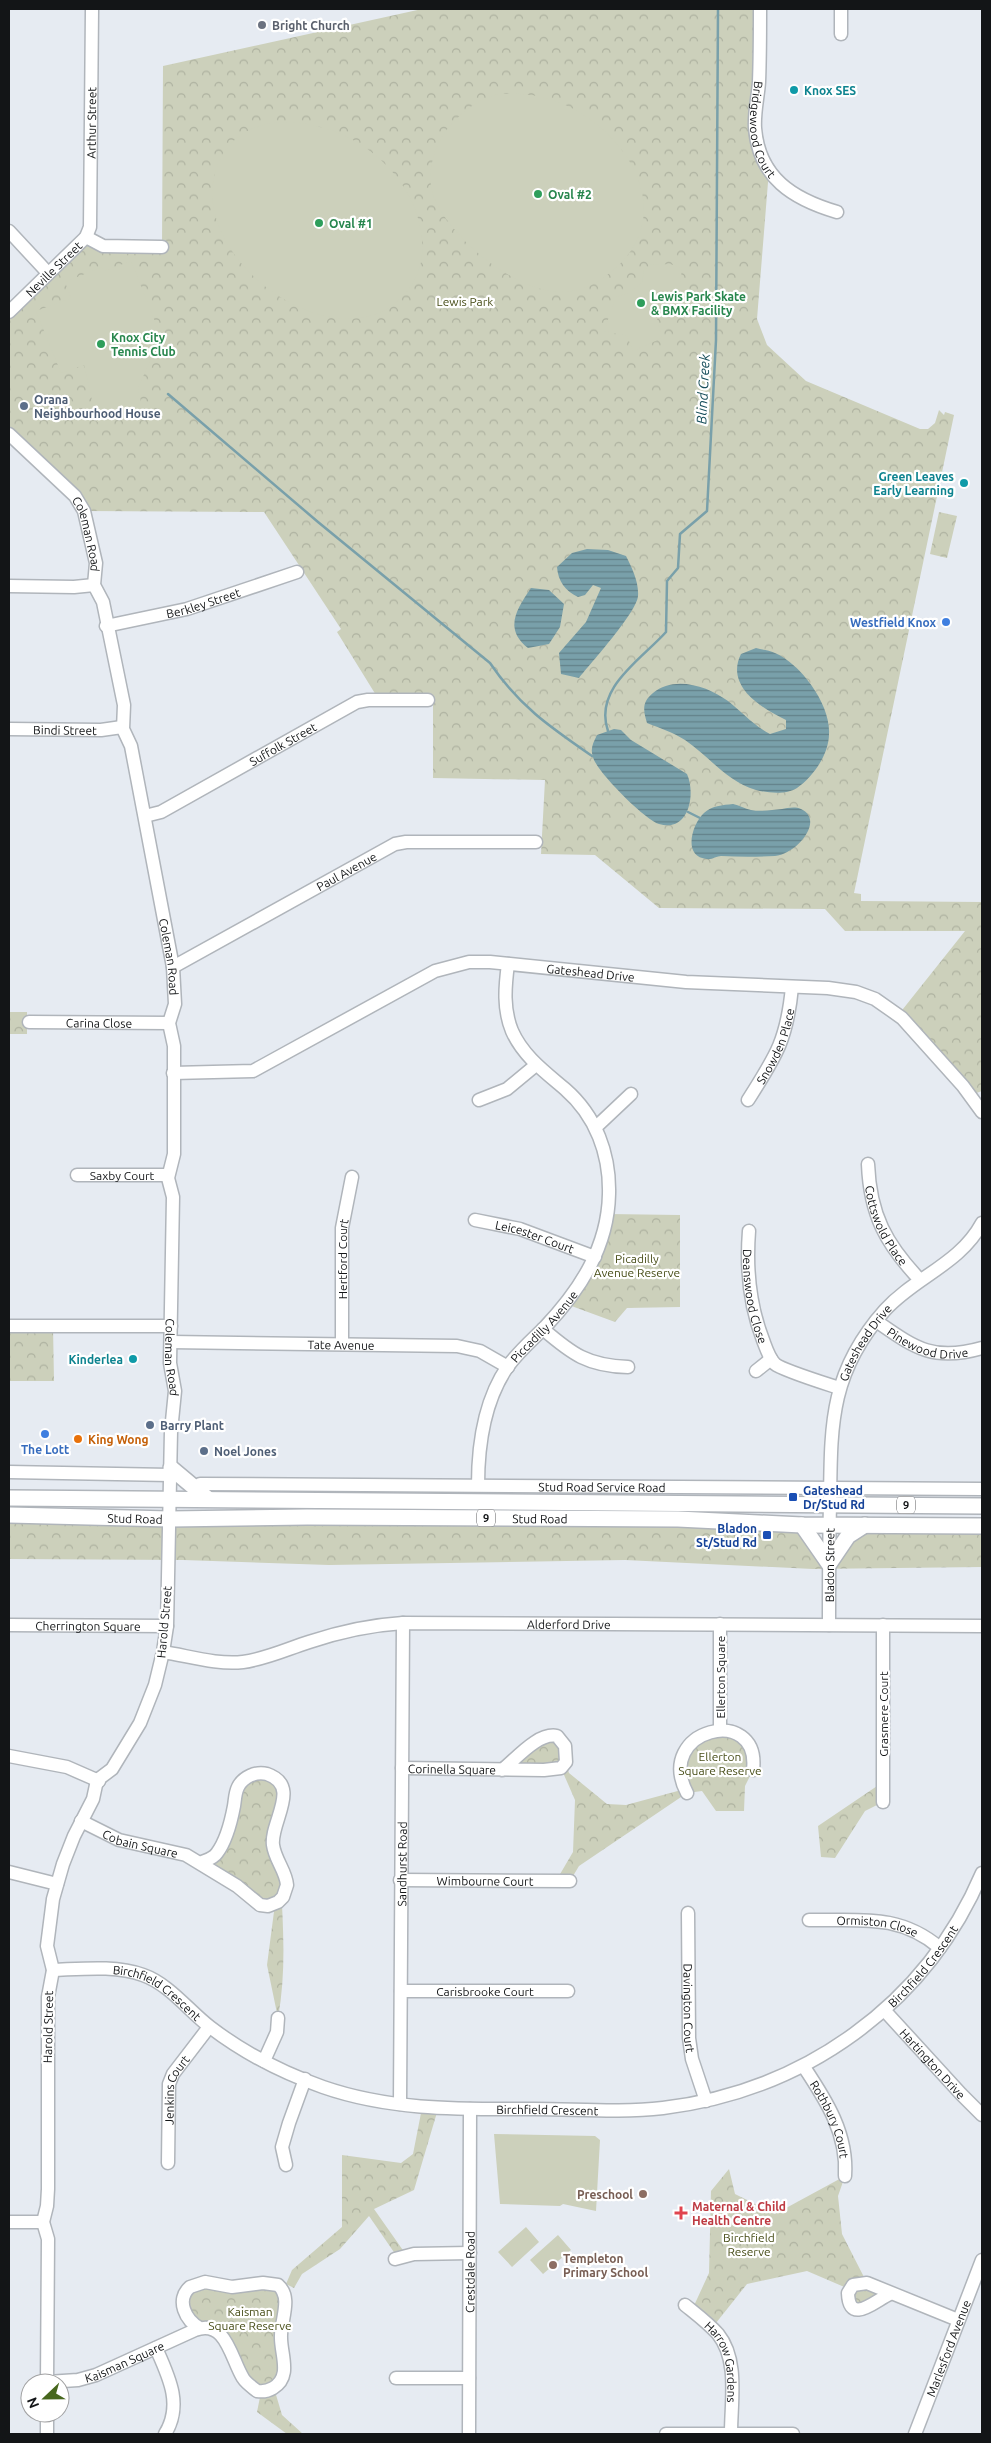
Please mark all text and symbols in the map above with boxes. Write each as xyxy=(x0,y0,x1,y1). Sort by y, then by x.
marker: Bright Church xyxy=(256,19,268,31)
place label: Bright Church xyxy=(272,19,350,32)
street label: Bridgewood Court xyxy=(748,81,779,180)
marker: Knox SES xyxy=(788,84,800,96)
place label: Knox SES xyxy=(804,84,856,97)
street label: Arthur Street xyxy=(84,87,98,159)
marker: Oval #2 xyxy=(532,188,544,200)
place label: Oval #2 xyxy=(548,188,592,201)
marker: Oval #1 xyxy=(313,217,325,229)
place label: Oval #1 xyxy=(329,217,373,230)
street label: Neville Street xyxy=(23,238,84,299)
place label: Lewis Park Skate & BMX Facility xyxy=(651,290,746,317)
park label: Lewis Park xyxy=(437,295,493,308)
marker: Lewis Park Skate & BMX Facility xyxy=(635,297,647,309)
place label: Knox City Tennis Club xyxy=(111,331,176,358)
marker: Knox City Tennis Club xyxy=(95,338,107,350)
water label: Blind Creek xyxy=(693,353,713,425)
place label: Orana Neighbourhood House xyxy=(34,393,161,420)
marker: Orana Neighbourhood House xyxy=(18,400,30,412)
place label: Green Leaves Early Learning xyxy=(873,470,954,497)
marker: Green Leaves Early Learning xyxy=(958,477,970,489)
street label: Coleman Road xyxy=(70,494,103,572)
street label: Berkley Street xyxy=(165,585,242,620)
place label: Westfield Knox xyxy=(850,616,936,629)
marker: Westfield Knox xyxy=(940,616,952,628)
street label: Suffolk Street xyxy=(247,720,319,768)
street label: Bindi Street xyxy=(33,723,97,736)
street label: Paul Avenue xyxy=(314,849,378,893)
street label: Coleman Road xyxy=(157,917,181,996)
street label: Gateshead Drive xyxy=(546,961,635,983)
street label: Snowden Place xyxy=(753,1007,796,1086)
street label: Carina Close xyxy=(66,1016,132,1029)
street label: Saxby Court xyxy=(90,1169,155,1182)
street label: Cottswold Place xyxy=(863,1185,910,1268)
street label: Hertford Court xyxy=(336,1217,350,1299)
street label: Leicester Court xyxy=(494,1218,576,1255)
street label: Deanswood Close xyxy=(741,1249,770,1345)
park label: Picadilly Avenue Reserve xyxy=(594,1252,680,1279)
street label: Piccadilly Avenue xyxy=(507,1288,580,1365)
street label: Gateshead Drive xyxy=(836,1301,894,1383)
street label: Coleman Road xyxy=(163,1318,182,1397)
street label: Pinewood Drive xyxy=(885,1324,969,1360)
street label: Tate Avenue xyxy=(307,1337,375,1351)
place label: Kinderlea xyxy=(68,1353,123,1366)
marker: Kinderlea xyxy=(127,1353,139,1365)
marker: Barry Plant xyxy=(144,1419,156,1431)
place label: Barry Plant xyxy=(160,1419,224,1432)
marker: The Lott xyxy=(39,1428,51,1440)
marker: King Wong xyxy=(72,1433,84,1445)
place label: King Wong xyxy=(88,1433,149,1446)
place label: The Lott xyxy=(21,1443,69,1456)
marker: Noel Jones xyxy=(198,1445,210,1457)
place label: Noel Jones xyxy=(214,1445,277,1458)
street label: Stud Road Service Road xyxy=(538,1480,666,1493)
place label: Gateshead Dr/Stud Rd xyxy=(803,1484,865,1511)
marker: Gateshead Dr/Stud Rd xyxy=(787,1491,799,1503)
road number: 9 xyxy=(897,1496,915,1514)
road number: 9 xyxy=(477,1510,495,1526)
street label: Stud Road xyxy=(107,1511,163,1525)
street label: Stud Road xyxy=(512,1512,568,1525)
place label: Bladon St/Stud Rd xyxy=(696,1522,757,1549)
street label: Bladon Street xyxy=(823,1528,836,1602)
marker: Bladon St/Stud Rd xyxy=(761,1529,773,1541)
street label: Harold Street xyxy=(154,1585,174,1659)
street label: Alderford Drive xyxy=(527,1617,611,1631)
street label: Cherrington Square xyxy=(35,1619,141,1632)
street label: Ellerton Square xyxy=(714,1636,727,1719)
street label: Grasmere Court xyxy=(877,1671,890,1757)
park label: Ellerton Square Reserve xyxy=(678,1750,762,1777)
street label: Corinella Square xyxy=(408,1762,496,1776)
street label: Sandhurst Road xyxy=(395,1821,408,1907)
street label: Cobain Square xyxy=(101,1826,179,1860)
street label: Wimbourne Court xyxy=(437,1874,534,1887)
street label: Ormiston Close xyxy=(836,1913,920,1939)
street label: Birchfield Crescent xyxy=(885,1922,960,2009)
street label: Birchfield Crescent xyxy=(112,1962,204,2023)
street label: Davington Court xyxy=(682,1963,698,2054)
street label: Carisbrooke Court xyxy=(436,1985,534,1998)
street label: Harold Street xyxy=(41,1990,55,2063)
street label: Hartington Drive xyxy=(898,2026,968,2101)
street label: Jenkins Court xyxy=(162,2052,192,2125)
street label: Rothbury Court xyxy=(808,2078,851,2159)
street label: Birchfield Crescent xyxy=(496,2102,599,2117)
place label: Preschool xyxy=(577,2188,633,2201)
marker: Preschool xyxy=(637,2188,649,2200)
place label: Maternal & Child Health Centre xyxy=(692,2200,786,2227)
marker: Maternal & Child Health Centre xyxy=(674,2206,688,2220)
street label: Crestdale Road xyxy=(463,2231,476,2313)
park label: Birchfield Reserve xyxy=(723,2231,775,2258)
place label: Templeton Primary School xyxy=(563,2252,648,2279)
marker: Templeton Primary School xyxy=(547,2259,559,2271)
street label: Marlesford Avenue xyxy=(924,2298,973,2398)
park label: Kaisman Square Reserve xyxy=(208,2305,292,2332)
street label: Harrow Gardens xyxy=(702,2318,739,2403)
street label: Kaisman Square xyxy=(83,2339,166,2384)
north arrow xyxy=(20,2373,70,2423)
text: N xyxy=(24,2395,42,2411)

